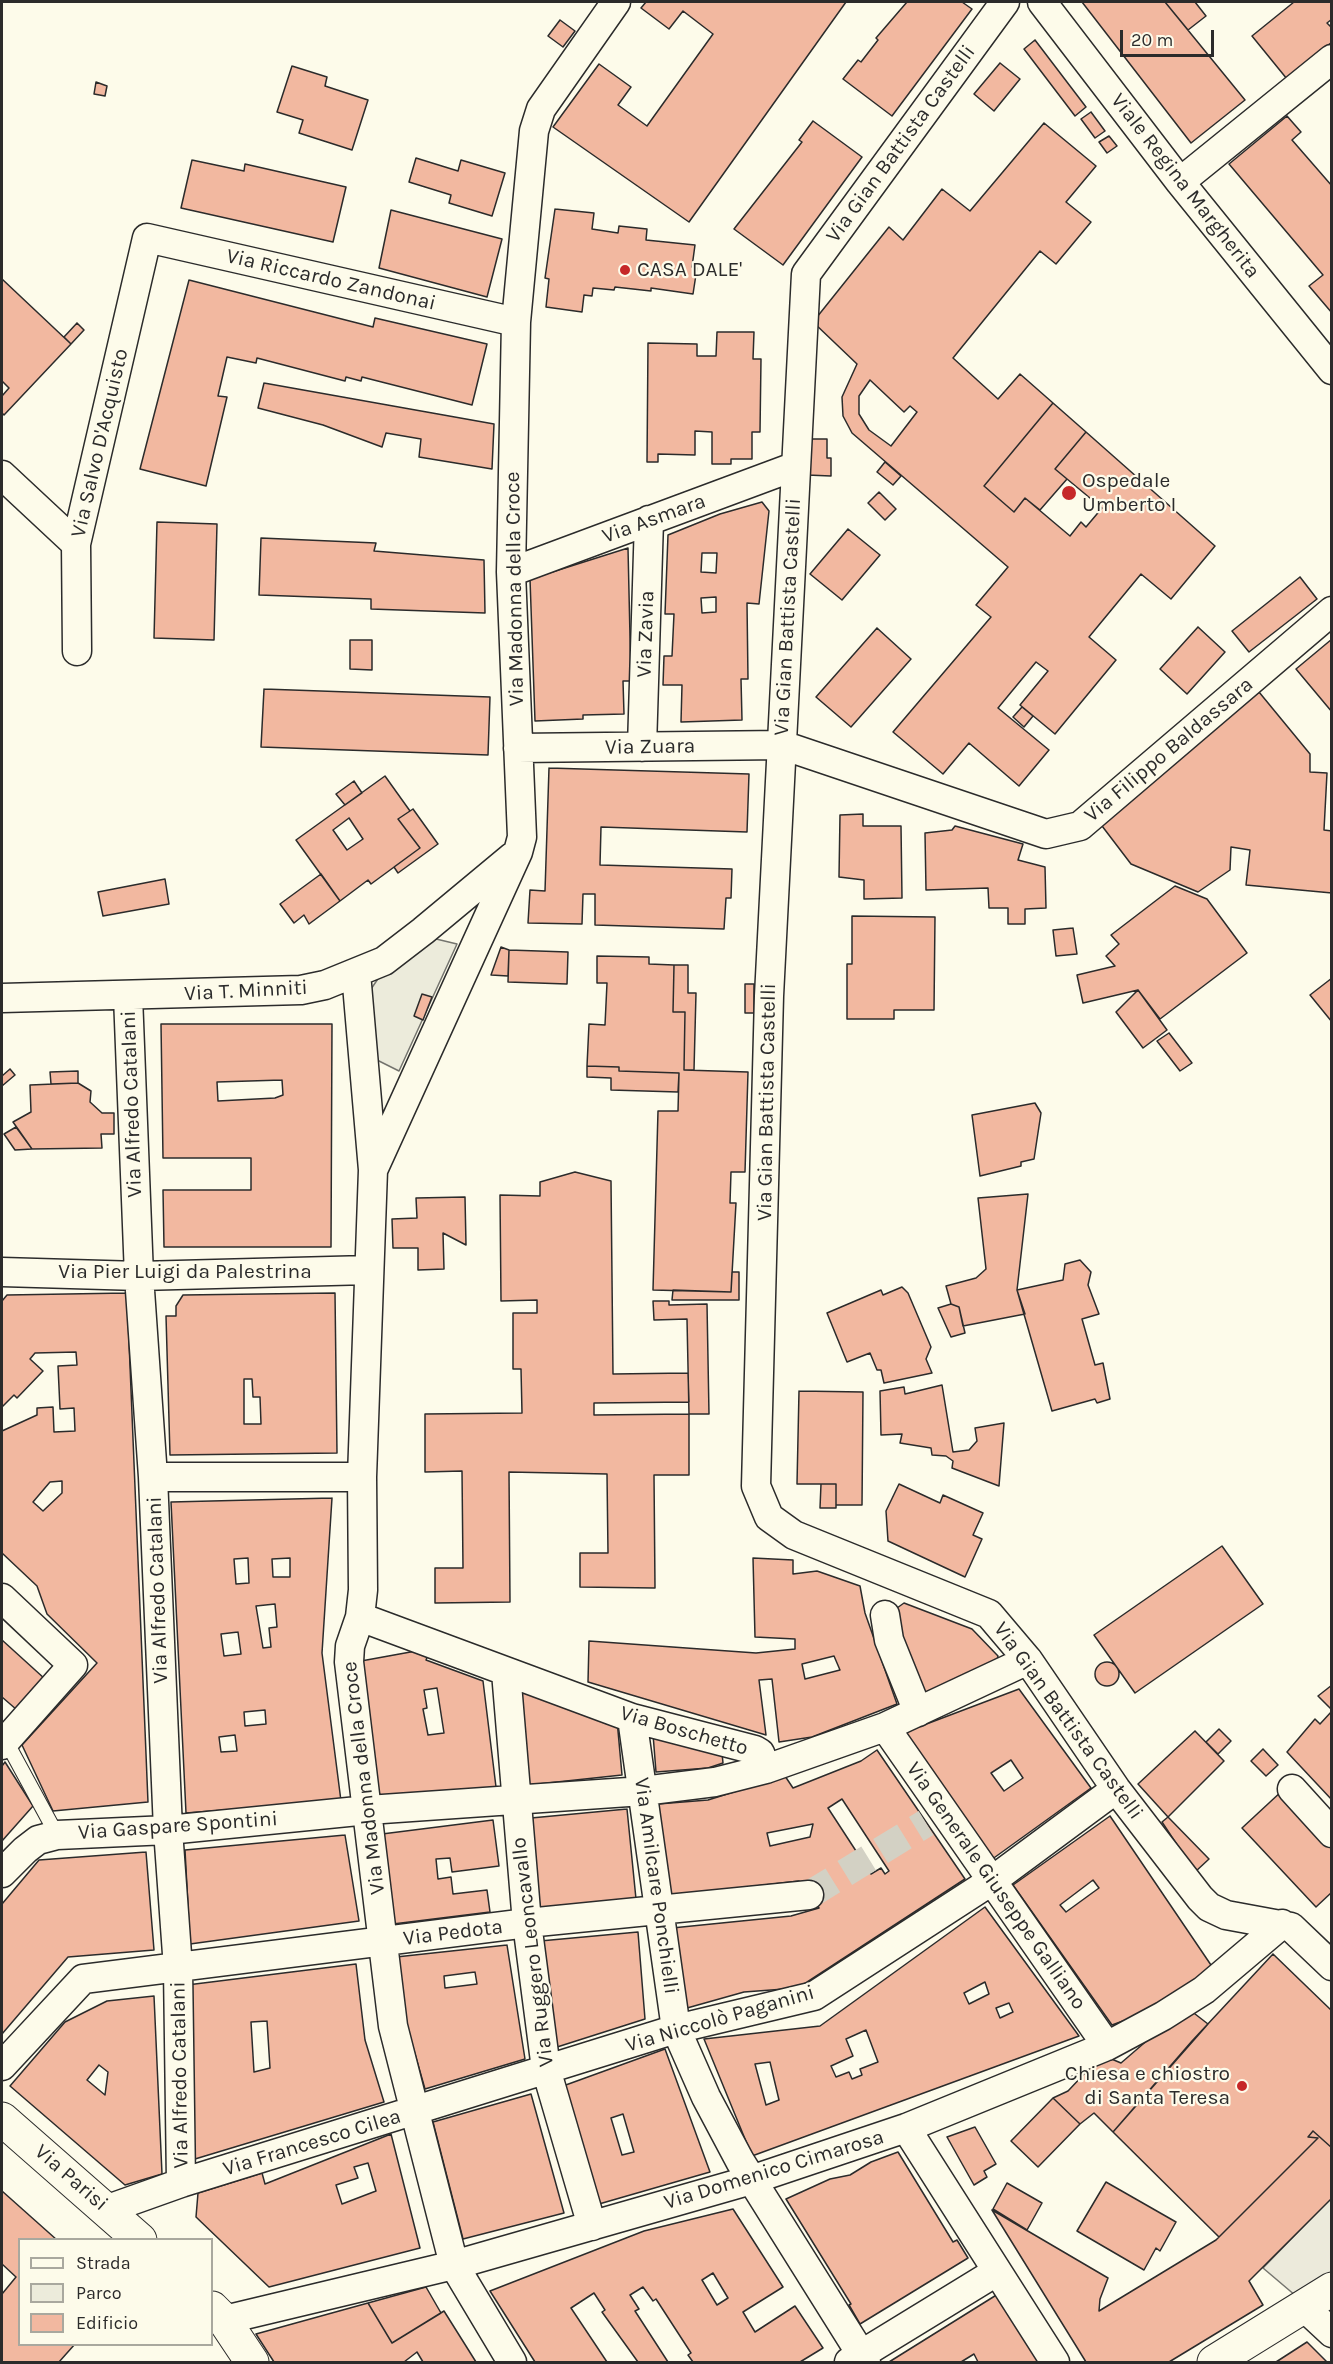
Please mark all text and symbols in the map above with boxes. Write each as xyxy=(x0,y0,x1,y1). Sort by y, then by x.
scale bar xyxy=(1123,18,1218,56)
text: 20 m xyxy=(1131,29,1173,51)
street label: Via Gian Battista Castelli xyxy=(821,40,981,248)
street label: Viale Regina Margherita xyxy=(1105,89,1265,283)
street label: Via Riccardo Zandonai xyxy=(224,244,438,316)
place label: CASA DALE' xyxy=(637,257,742,283)
marker: CASA DALE' xyxy=(618,263,632,277)
street label: Via Salvo D'Acquisto xyxy=(66,346,134,540)
place label: Ospedale Umberto I xyxy=(1082,468,1176,518)
street label: Via Madonna della Croce xyxy=(500,471,530,707)
marker: Ospedale Umberto I xyxy=(1060,484,1078,502)
street label: Via Asmara xyxy=(599,489,709,549)
street label: Via Gian Battista Castelli xyxy=(769,498,807,736)
street label: Via Zavia xyxy=(632,590,660,678)
street label: Via Filippo Baldassara xyxy=(1080,672,1258,828)
street label: Via Zuara xyxy=(605,734,695,760)
street label: Via T. Minniti xyxy=(184,975,308,1007)
street label: Via Gian Battista Castelli xyxy=(752,983,782,1221)
street label: Via Alfredo Catalani xyxy=(116,1010,148,1198)
street label: Via Pier Luigi da Palestrina xyxy=(58,1259,312,1285)
street label: Via Alfredo Catalani xyxy=(142,1496,174,1684)
street label: Via Gian Battista Castelli xyxy=(988,1617,1148,1825)
street label: Via Madonna della Croce xyxy=(337,1660,391,1896)
street label: Via Boschetto xyxy=(617,1701,751,1761)
street label: Via Generale Giuseppe Galliano xyxy=(901,1757,1091,2015)
street label: Via Amilcare Ponchielli xyxy=(628,1776,684,1996)
street label: Via Gaspare Spontini xyxy=(77,1806,279,1846)
street label: Via Ruggero Leoncavallo xyxy=(506,1836,560,2068)
street label: Via Pedota xyxy=(402,1914,504,1952)
street label: Via Niccolò Paganini xyxy=(623,1980,817,2058)
street label: Via Alfredo Catalani xyxy=(166,1981,194,2169)
place label: Chiesa e chiostro di Santa Teresa xyxy=(1065,2061,1230,2111)
marker: Chiesa e chiostro di Santa Teresa xyxy=(1235,2079,1249,2093)
street label: Via Francesco Cilea xyxy=(220,2104,404,2182)
street label: Via Domenico Cimarosa xyxy=(661,2125,887,2215)
street label: Via Parisi xyxy=(29,2139,113,2217)
legend xyxy=(18,2238,213,2346)
text: Strada xyxy=(76,2252,131,2274)
text: Parco xyxy=(76,2282,122,2304)
text: Edificio xyxy=(76,2312,138,2334)

